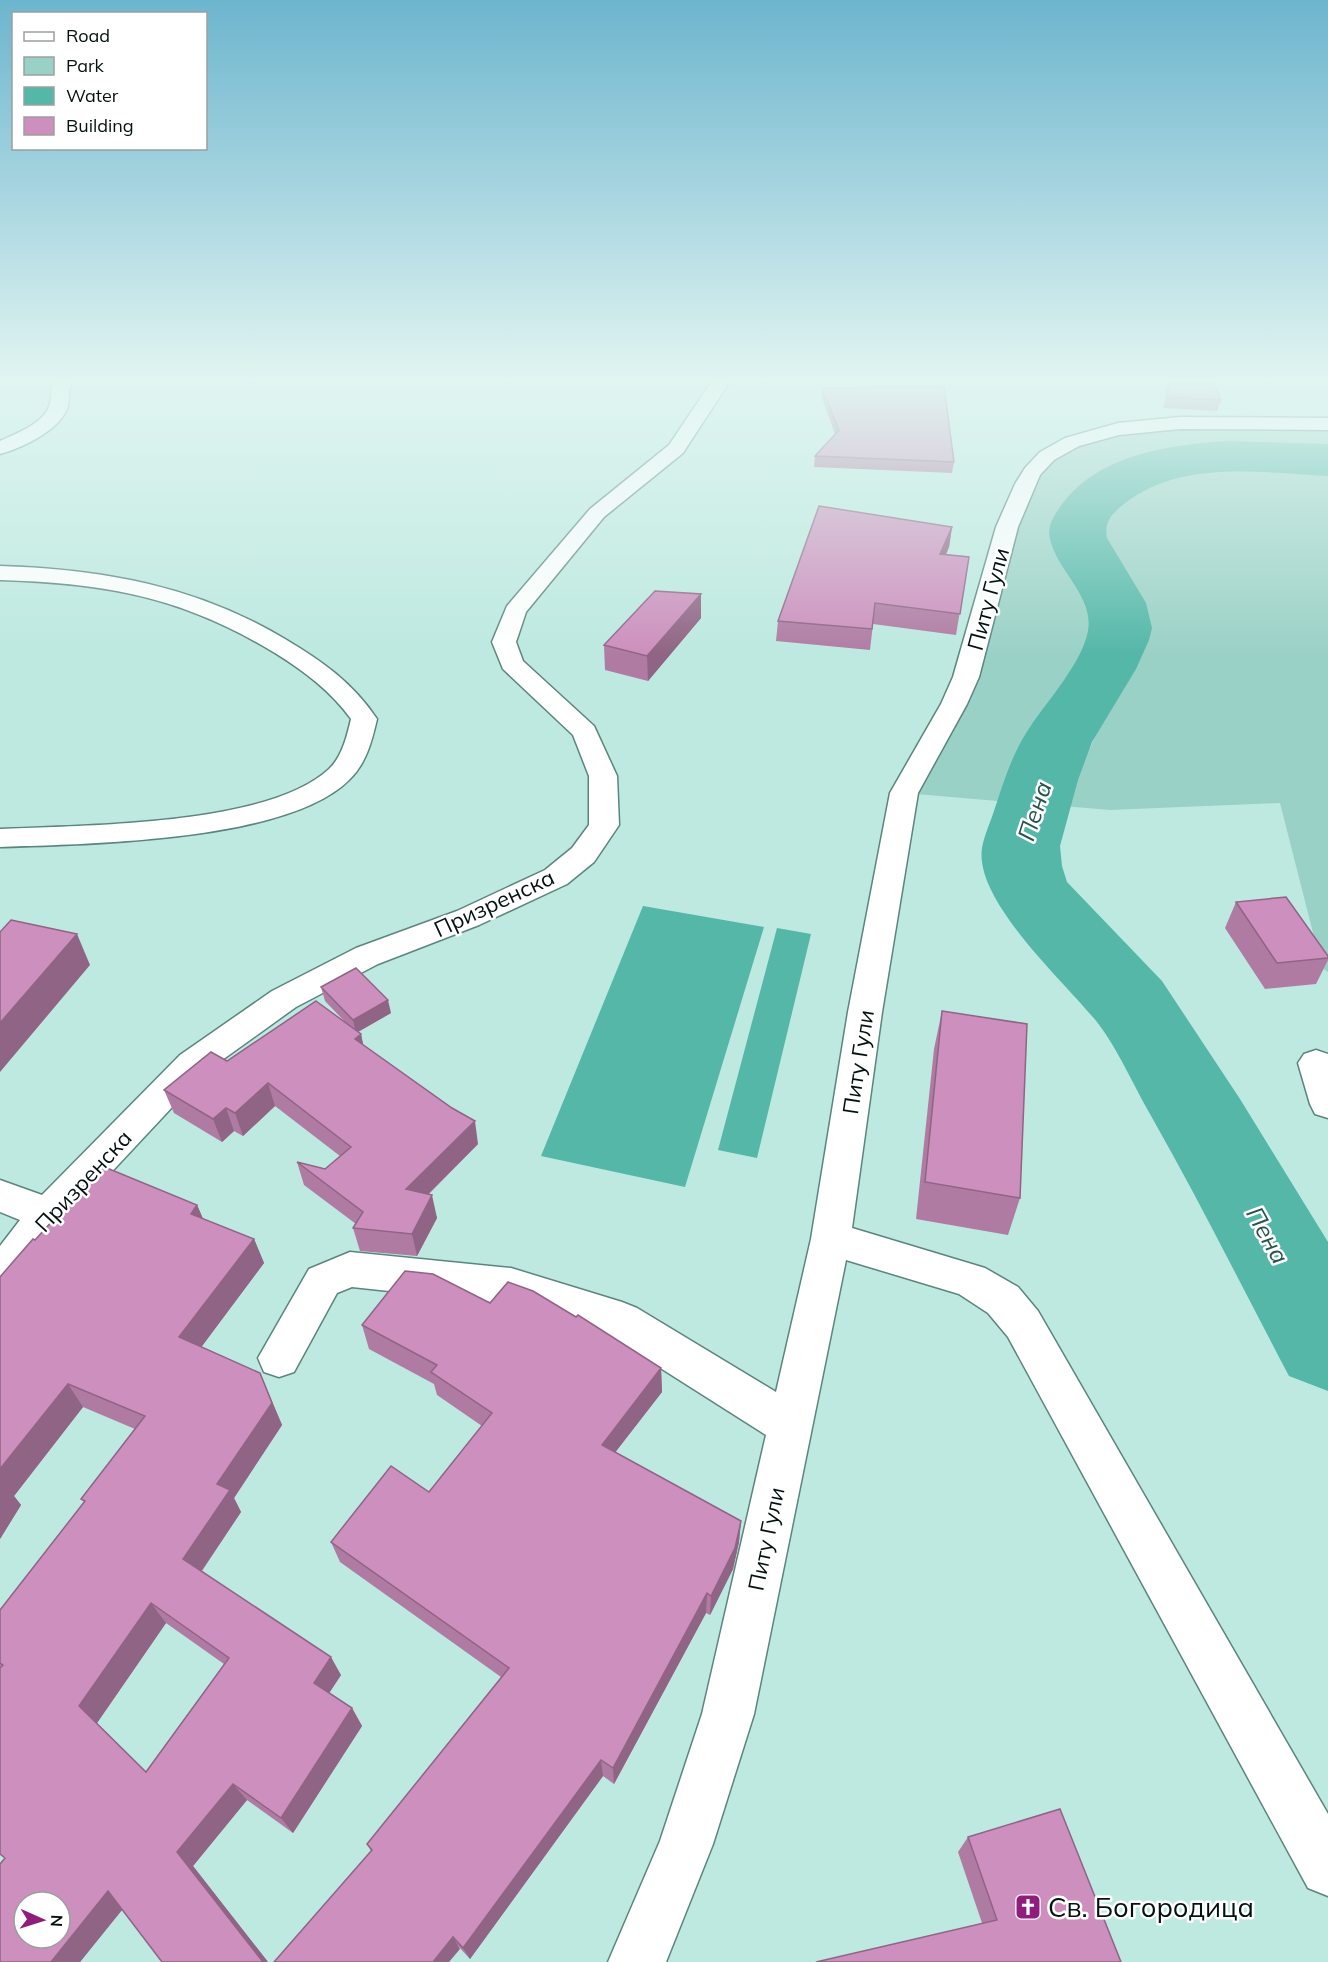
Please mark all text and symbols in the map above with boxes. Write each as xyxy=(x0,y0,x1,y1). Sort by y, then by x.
legend xyxy=(12,12,207,150)
text: Road xyxy=(66,24,110,47)
text: Park xyxy=(66,54,105,77)
text: Water xyxy=(66,84,119,107)
text: Building xyxy=(66,114,134,137)
street label: Питу Гули xyxy=(961,545,1015,653)
water label: Пена xyxy=(1010,778,1058,844)
street label: Призренска xyxy=(429,863,559,943)
street label: Питу Гули xyxy=(836,1008,880,1116)
street label: Призренска xyxy=(29,1124,137,1238)
water label: Пена xyxy=(1240,1201,1296,1269)
street label: Питу Гули xyxy=(741,1485,791,1593)
north arrow xyxy=(12,1890,72,1950)
place label: Св. Богородица xyxy=(1048,1890,1254,1924)
church icon: Св. Богородица xyxy=(1013,1892,1043,1922)
text: N xyxy=(47,1914,67,1927)

